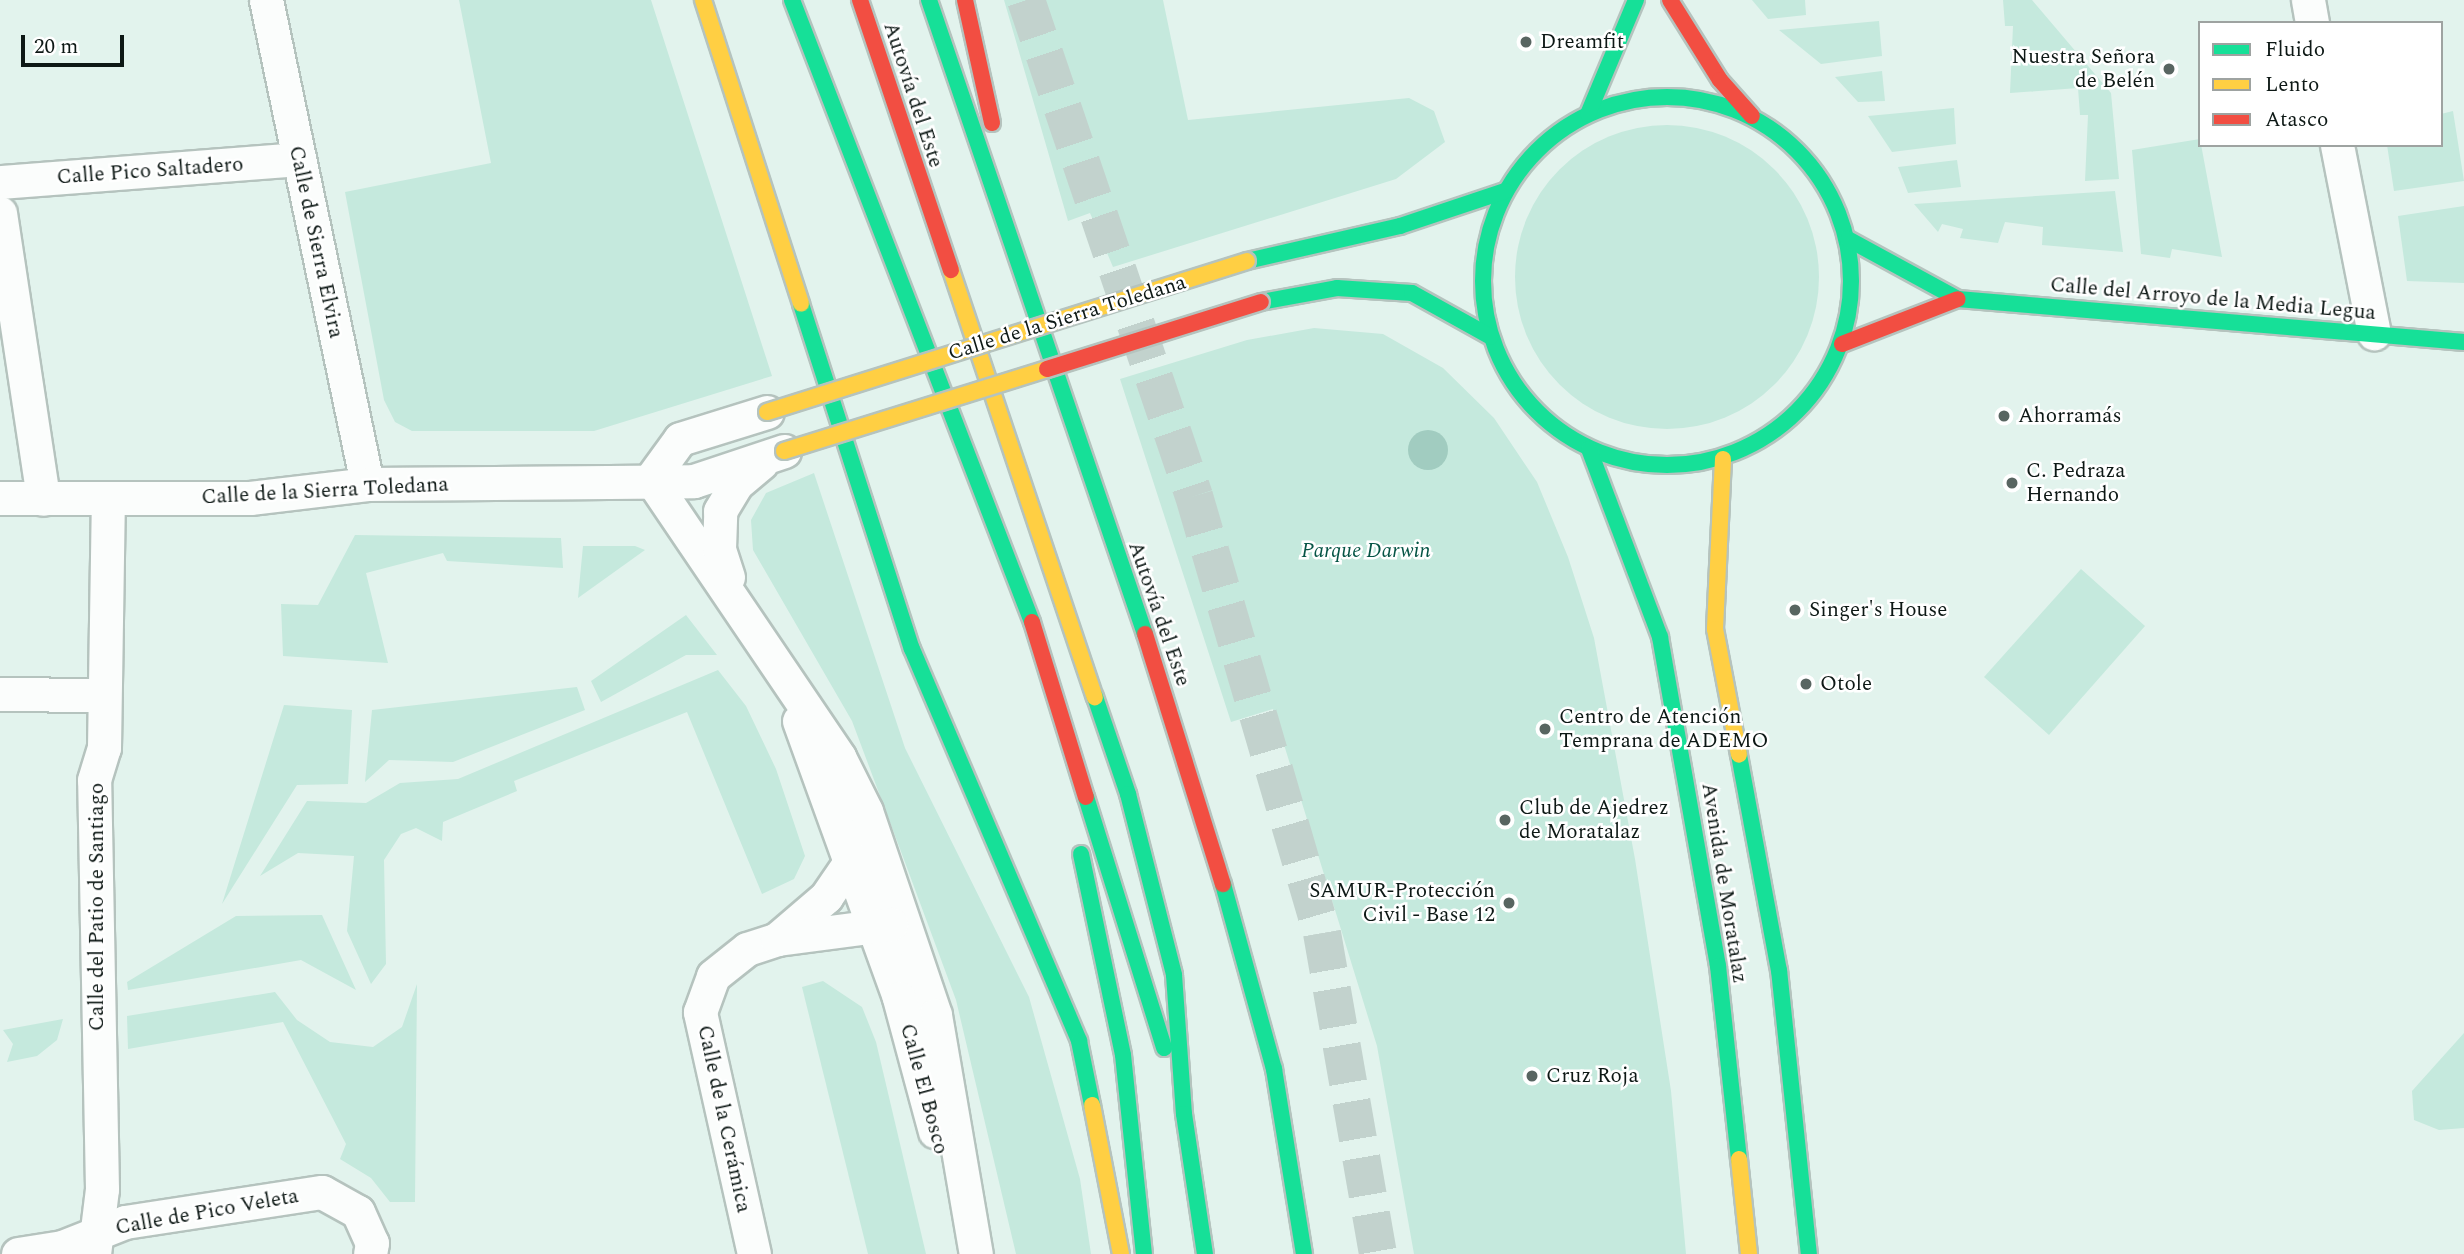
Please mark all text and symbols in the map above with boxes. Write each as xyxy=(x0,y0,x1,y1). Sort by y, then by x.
street label: Autovía del Este xyxy=(878,19,948,171)
scale bar xyxy=(24,21,128,65)
legend xyxy=(2198,21,2443,147)
place label: Dreamfit xyxy=(1540,29,1624,55)
text: 20 m xyxy=(34,31,78,63)
marker: Dreamfit xyxy=(1518,34,1534,50)
text: Fluido xyxy=(2265,34,2325,66)
place label: Nuestra Señora de Belén xyxy=(2012,44,2155,94)
marker: Nuestra Señora de Belén xyxy=(2161,61,2177,77)
text: Lento xyxy=(2265,69,2319,101)
text: Atasco xyxy=(2265,104,2328,136)
street label: Calle de Sierra Elvira xyxy=(283,144,349,340)
street label: Calle Pico Saltadero xyxy=(56,152,244,190)
street label: Calle de la Sierra Toledana xyxy=(945,270,1189,366)
street label: Calle del Arroyo de la Media Legua xyxy=(2049,272,2377,326)
place label: Ahorramás xyxy=(2018,403,2122,429)
marker: Ahorramás xyxy=(1996,408,2012,424)
place label: C. Pedraza Hernando xyxy=(2026,458,2126,508)
street label: Calle de la Sierra Toledana xyxy=(201,472,449,510)
marker: C. Pedraza Hernando xyxy=(2004,475,2020,491)
street label: Autovía del Este xyxy=(1122,538,1196,690)
park label: Parque Darwin xyxy=(1301,538,1431,564)
place label: Singer's House xyxy=(1809,597,1948,623)
marker: Singer's House xyxy=(1787,602,1803,618)
place label: Otole xyxy=(1820,671,1872,697)
marker: Otole xyxy=(1798,676,1814,692)
place label: Centro de Atención Temprana de ADEMO xyxy=(1559,704,1769,754)
marker: Centro de Atención Temprana de ADEMO xyxy=(1537,721,1553,737)
street label: Avenida de Moratalaz xyxy=(1696,781,1752,985)
street label: Calle del Patio de Santiago xyxy=(84,783,110,1031)
place label: Club de Ajedrez de Moratalaz xyxy=(1519,795,1669,845)
marker: Club de Ajedrez de Moratalaz xyxy=(1497,812,1513,828)
place label: SAMUR-Protección Civil - Base 12 xyxy=(1309,878,1495,928)
marker: SAMUR-Protección Civil - Base 12 xyxy=(1501,895,1517,911)
street label: Calle El Bosco xyxy=(894,1021,954,1157)
street label: Calle de la Cerámica xyxy=(692,1023,756,1215)
place label: Cruz Roja xyxy=(1546,1063,1639,1089)
marker: Cruz Roja xyxy=(1524,1068,1540,1084)
street label: Calle de Pico Veleta xyxy=(113,1183,301,1241)

